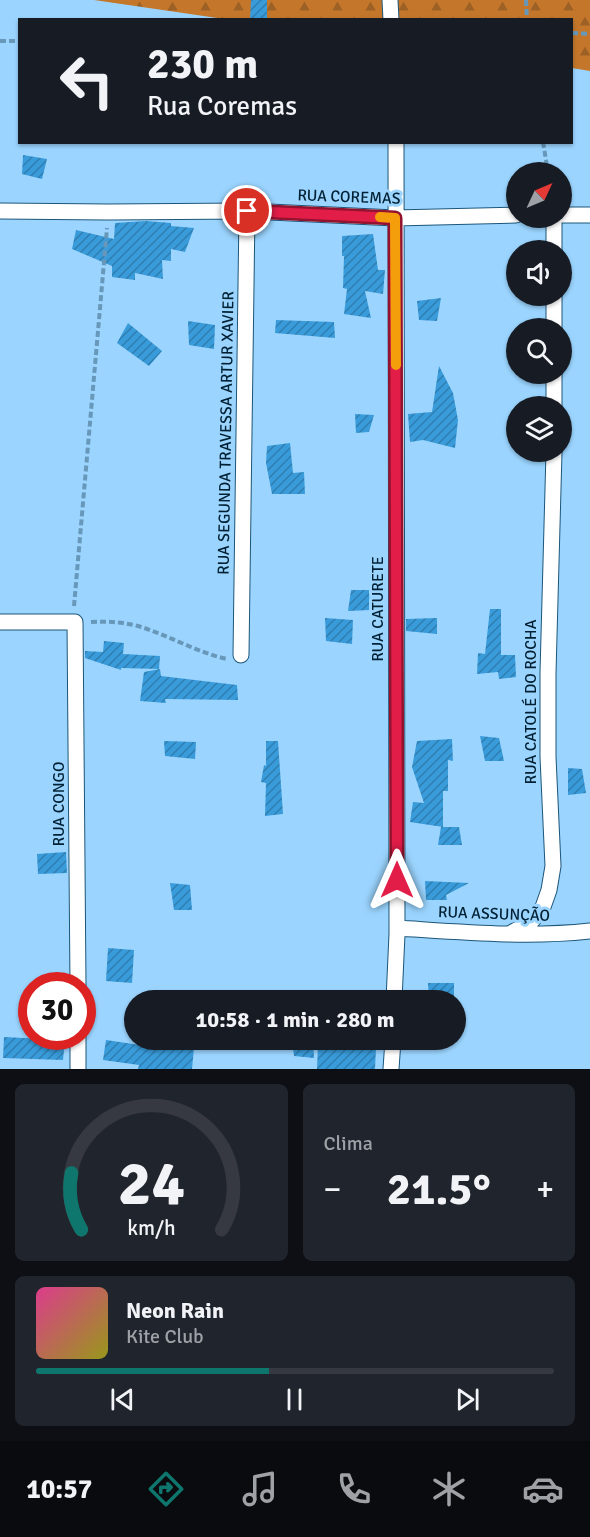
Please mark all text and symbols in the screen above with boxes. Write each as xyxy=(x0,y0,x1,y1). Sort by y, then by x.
text: 230 m xyxy=(147,39,258,90)
icon: left xyxy=(48,42,126,120)
text: Rua Coremas xyxy=(147,90,297,123)
north arrow xyxy=(506,162,572,228)
map controls xyxy=(506,162,572,462)
pin xyxy=(221,185,272,236)
street label: RUA COREMAS xyxy=(297,185,401,209)
icon: arrive xyxy=(230,194,263,227)
button: sound xyxy=(506,240,572,306)
street label: RUA SEGUNDA TRAVESSA ARTUR XAVIER xyxy=(214,291,238,575)
button: search xyxy=(506,318,572,384)
button: layers xyxy=(506,396,572,462)
street label: RUA CATURETE xyxy=(368,556,388,662)
street label: RUA CATOLÉ DO ROCHA xyxy=(521,619,541,784)
street label: RUA CONGO xyxy=(49,762,69,846)
position arrow xyxy=(365,848,429,912)
street label: RUA ASSUNÇÃO xyxy=(438,902,550,926)
speed limit sign: 30 xyxy=(18,972,96,1050)
text: 10:58 · 1 min · 280 m xyxy=(195,1006,395,1033)
text: Clima xyxy=(324,1131,373,1156)
text: 24 xyxy=(118,1145,185,1222)
text: 21.5° xyxy=(387,1162,491,1217)
text: − xyxy=(324,1169,341,1210)
text: + xyxy=(536,1169,554,1210)
text: km/h xyxy=(127,1215,176,1241)
text: Neon Rain xyxy=(126,1297,224,1324)
text: Kite Club xyxy=(126,1324,204,1349)
icon: previous xyxy=(106,1383,139,1416)
icon: pause xyxy=(278,1383,311,1416)
icon: next xyxy=(451,1383,484,1416)
icon: directions xyxy=(145,1468,187,1510)
icon: music xyxy=(239,1468,281,1510)
icon: phone xyxy=(333,1468,375,1510)
icon: climate xyxy=(428,1468,470,1510)
icon: car xyxy=(522,1468,564,1510)
text: 10:57 xyxy=(26,1473,92,1506)

